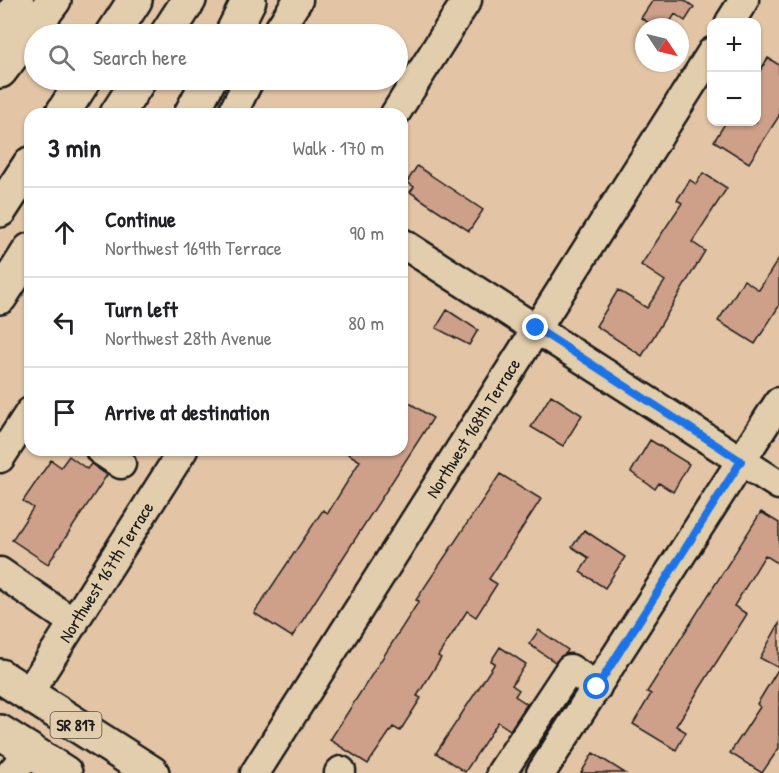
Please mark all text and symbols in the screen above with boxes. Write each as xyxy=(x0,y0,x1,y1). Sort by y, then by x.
north arrow xyxy=(635,18,689,72)
map controls xyxy=(707,18,761,126)
button: + xyxy=(707,18,761,72)
search box xyxy=(24,24,408,90)
icon: search xyxy=(45,41,78,74)
text: Search here xyxy=(93,42,187,72)
button: − xyxy=(707,72,761,126)
text: 3 min xyxy=(48,130,101,165)
text: Walk · 170 m xyxy=(293,134,384,161)
text: Continue xyxy=(105,204,176,234)
icon: ahead xyxy=(48,216,81,249)
text: 90 m xyxy=(350,219,384,246)
text: Northwest 169th Terrace xyxy=(105,234,282,261)
text: Turn left xyxy=(105,294,178,324)
icon: left xyxy=(48,306,81,339)
text: 80 m xyxy=(348,309,384,336)
route end xyxy=(522,314,548,340)
text: Northwest 28th Avenue xyxy=(105,324,272,351)
street label: Northwest 168th Terrace xyxy=(420,353,526,503)
icon: arrive xyxy=(48,396,81,429)
text: Arrive at destination xyxy=(105,397,270,427)
street label: Northwest 167th Terrace xyxy=(53,497,159,647)
route start xyxy=(583,673,609,699)
road number: SR 817 xyxy=(50,712,101,738)

